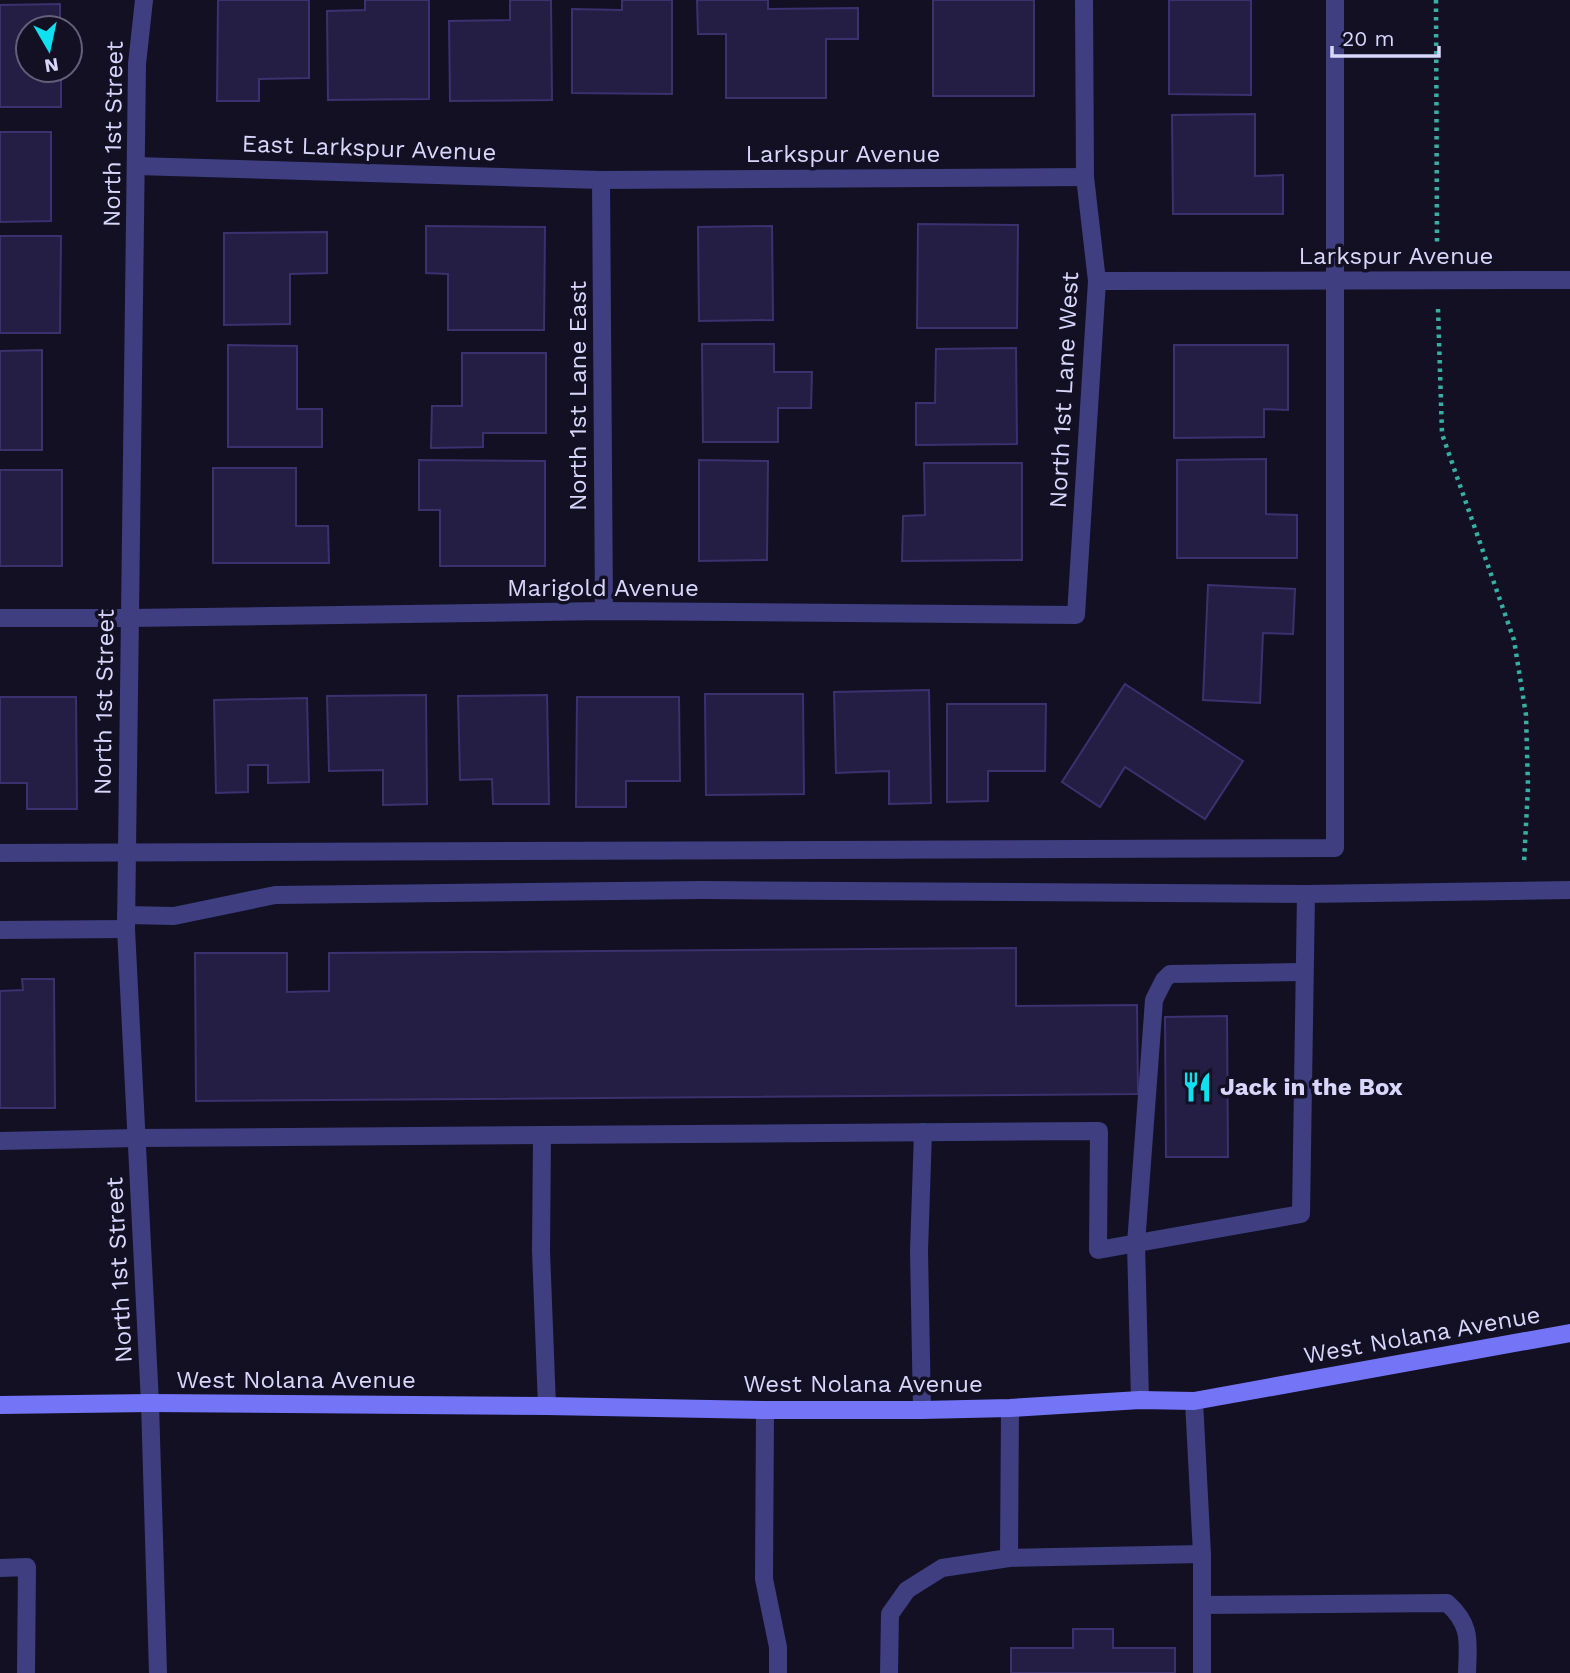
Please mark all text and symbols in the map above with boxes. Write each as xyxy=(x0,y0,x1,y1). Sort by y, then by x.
north arrow xyxy=(14,14,84,84)
scale bar xyxy=(1332,14,1439,58)
text: 20 m xyxy=(1342,26,1394,51)
street label: North 1st Street xyxy=(97,41,129,227)
text: N xyxy=(43,53,60,78)
street label: East Larkspur Avenue xyxy=(241,130,497,166)
street label: Larkspur Avenue xyxy=(746,140,940,168)
street label: Larkspur Avenue xyxy=(1299,242,1493,270)
street label: North 1st Lane West xyxy=(1044,271,1084,509)
street label: North 1st Lane East xyxy=(564,281,592,511)
street label: Marigold Avenue xyxy=(507,574,699,602)
street label: North 1st Street xyxy=(88,609,120,795)
restaurant icon: Jack in the Box xyxy=(1180,1070,1214,1104)
place label: Jack in the Box xyxy=(1220,1073,1403,1101)
street label: North 1st Street xyxy=(100,1176,138,1364)
street label: West Nolana Avenue xyxy=(1302,1300,1542,1370)
street label: West Nolana Avenue xyxy=(176,1366,416,1394)
street label: West Nolana Avenue xyxy=(743,1370,983,1398)

